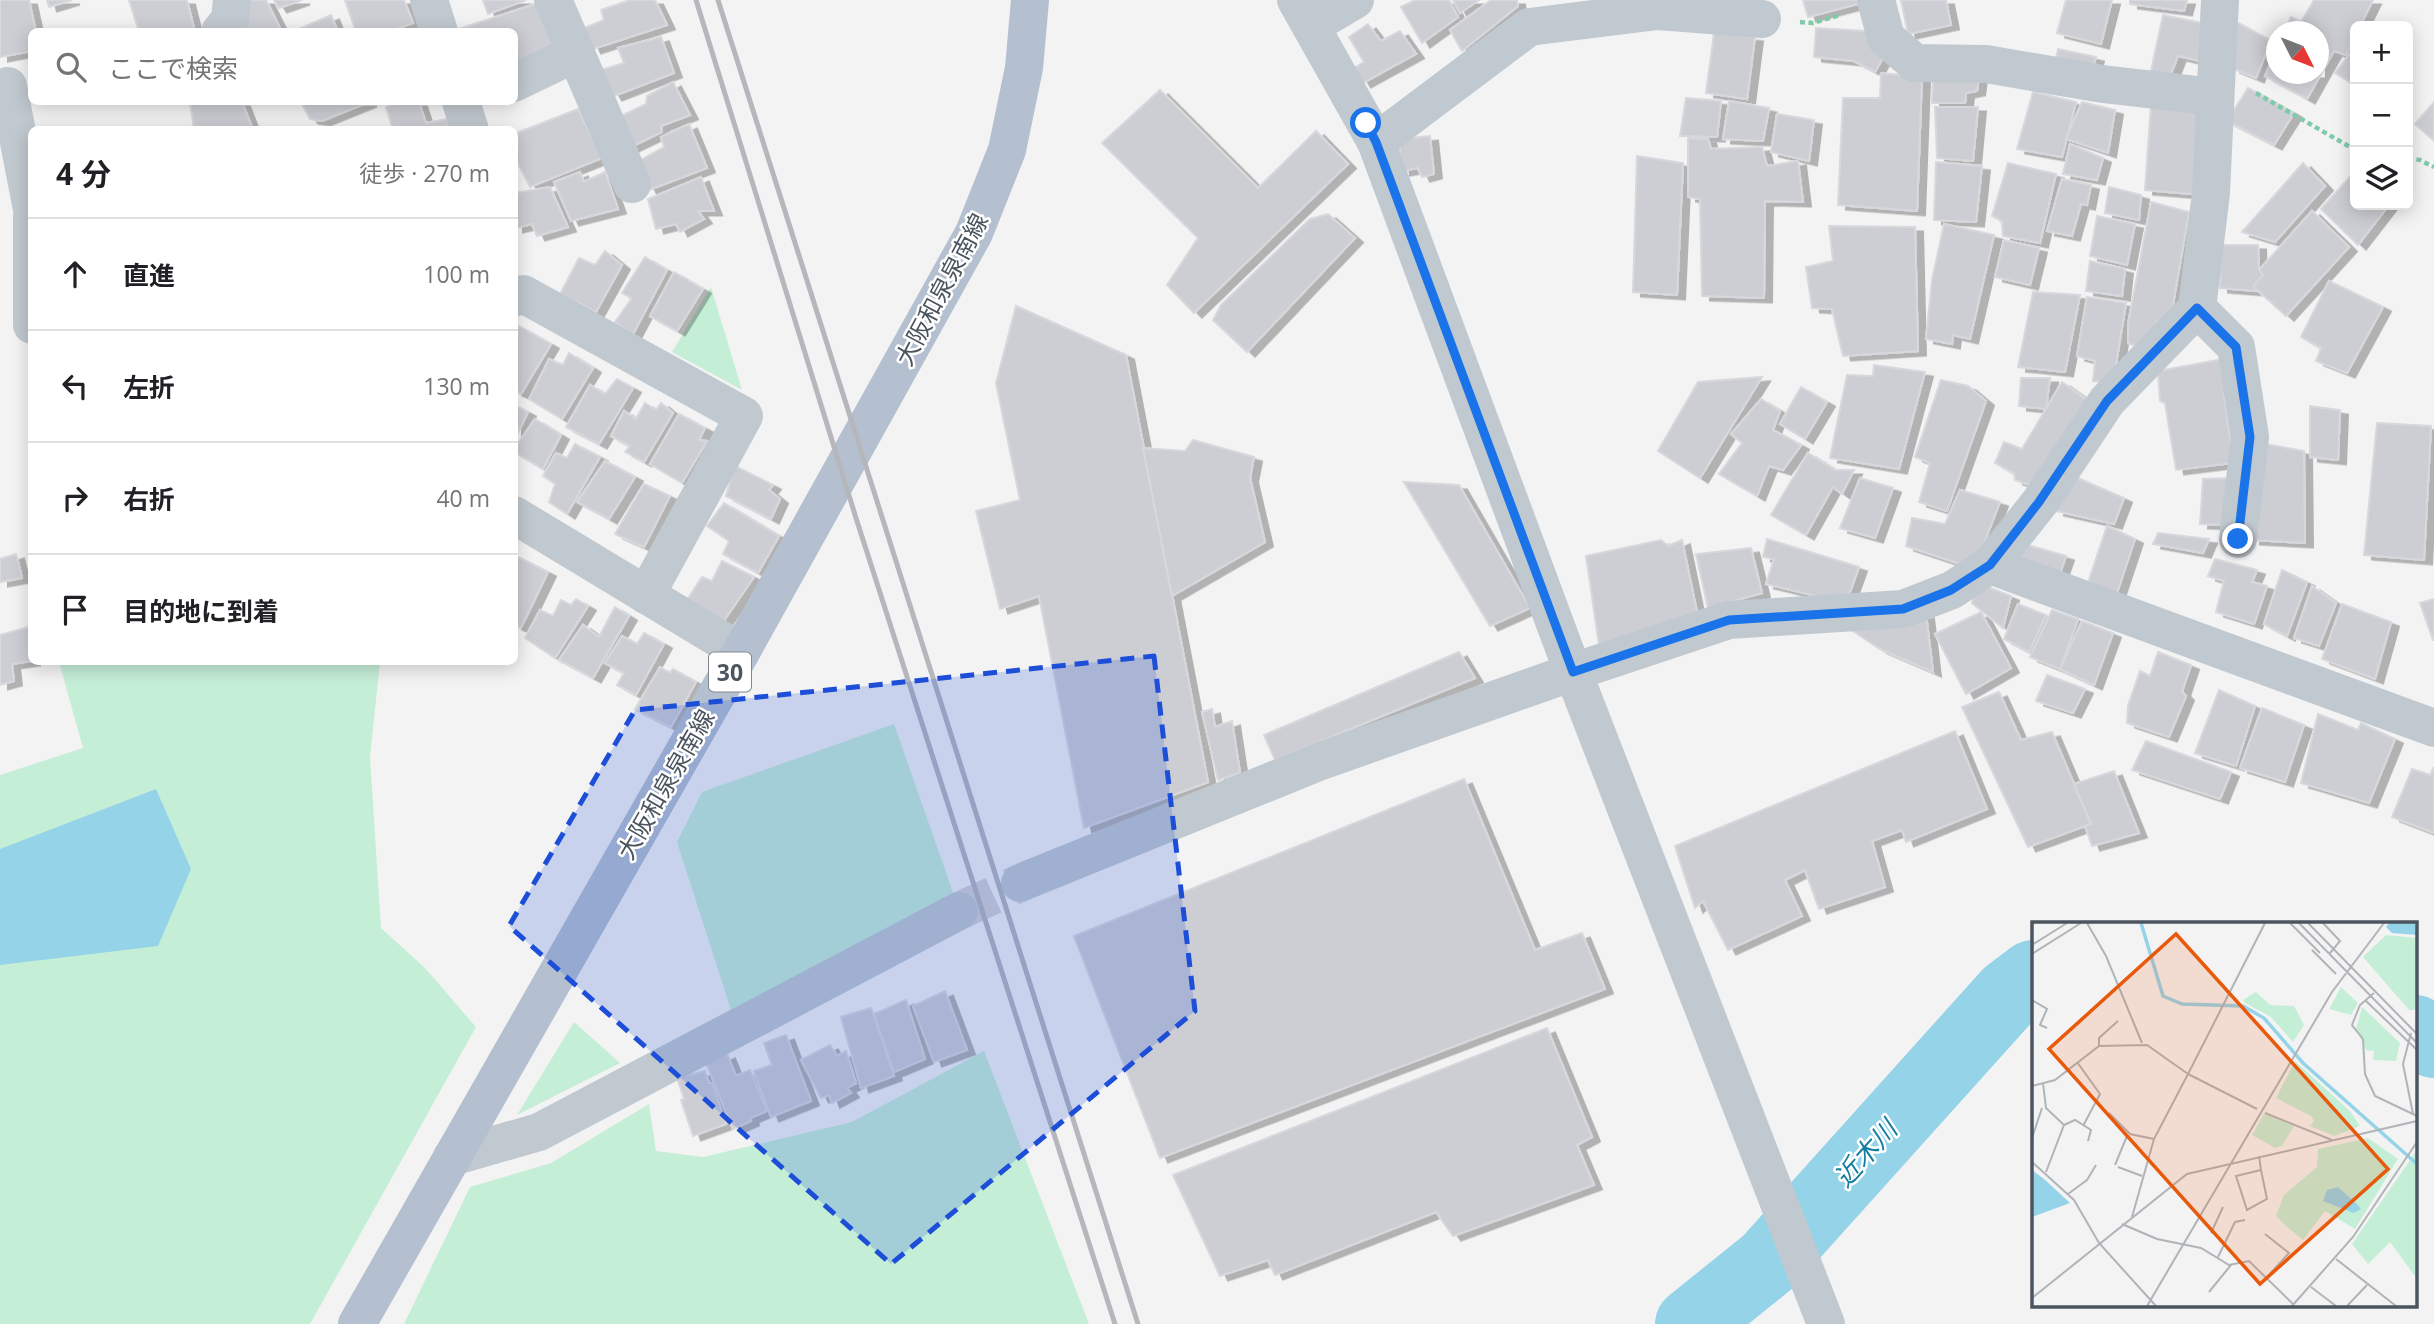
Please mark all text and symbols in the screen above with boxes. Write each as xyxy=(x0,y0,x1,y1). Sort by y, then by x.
north arrow xyxy=(2266,21,2329,84)
map controls xyxy=(2350,21,2413,210)
button: + xyxy=(2350,21,2413,84)
search box xyxy=(28,28,518,105)
icon: search xyxy=(52,48,90,86)
text: ここで検索 xyxy=(108,50,238,86)
button: − xyxy=(2350,84,2413,147)
route start xyxy=(1350,107,1381,138)
button: layers xyxy=(2350,147,2413,210)
text: 4 分 xyxy=(56,153,111,194)
text: 徒歩 · 270 m xyxy=(359,157,490,189)
street label: 大阪和泉泉南線 xyxy=(887,207,995,371)
icon: ahead xyxy=(56,255,94,293)
text: 直進 xyxy=(123,257,175,293)
text: 100 m xyxy=(423,258,490,290)
icon: left xyxy=(56,367,94,405)
text: 左折 xyxy=(123,369,175,405)
text: 130 m xyxy=(423,370,490,402)
icon: right xyxy=(56,479,94,517)
text: 右折 xyxy=(123,481,175,517)
text: 40 m xyxy=(436,482,490,514)
route end xyxy=(2222,523,2253,554)
icon: arrive xyxy=(56,591,94,629)
text: 目的地に到着 xyxy=(123,593,279,629)
road number: 30 xyxy=(709,652,751,692)
street label: 大阪和泉泉南線 xyxy=(609,703,721,865)
inset map xyxy=(2032,922,2416,1306)
water label: 近木川 xyxy=(1826,1110,1906,1194)

